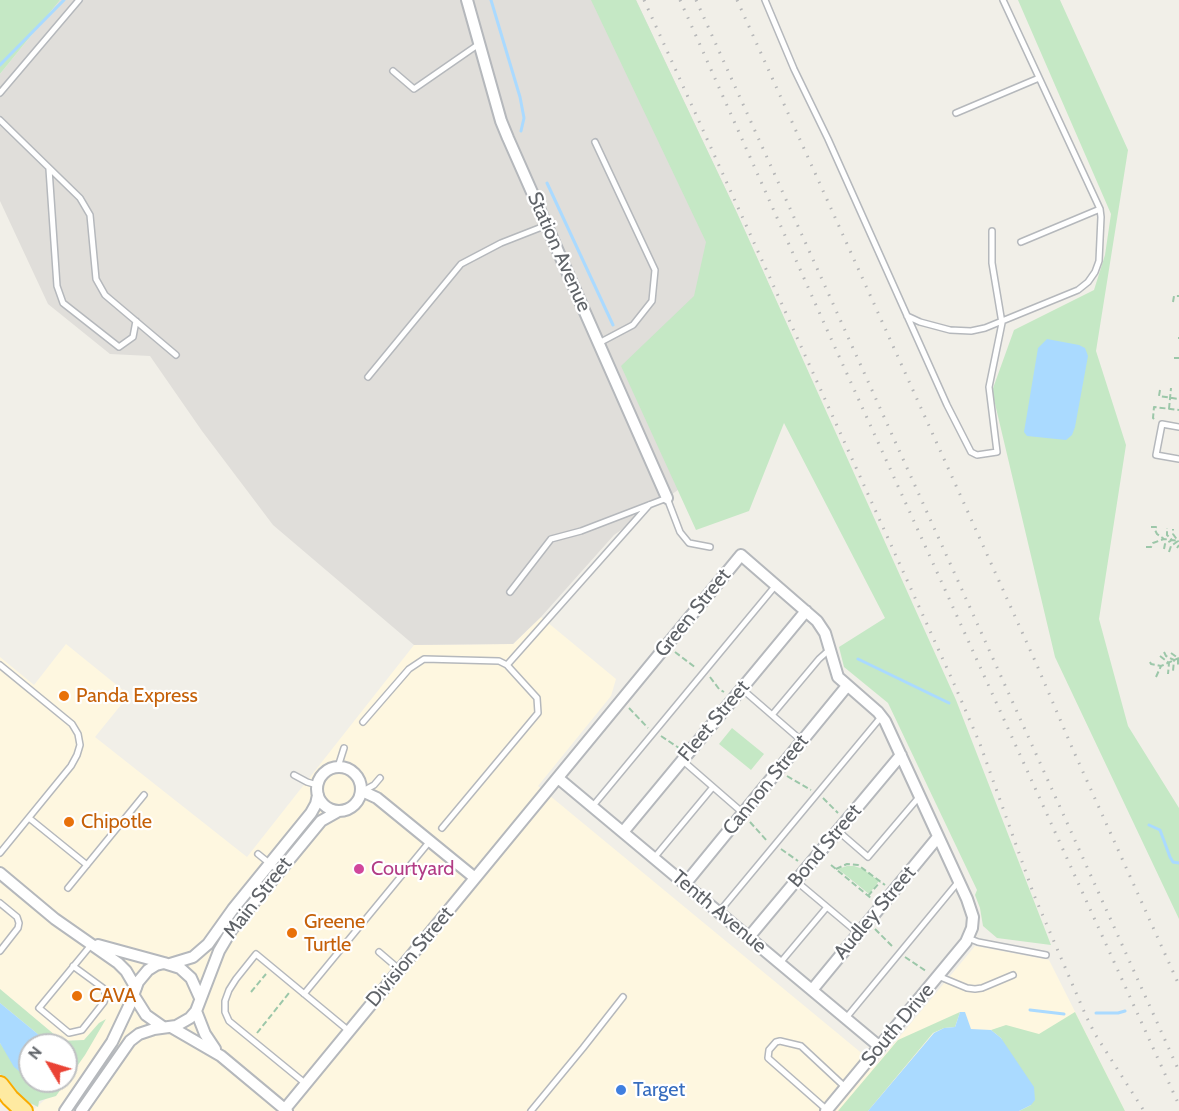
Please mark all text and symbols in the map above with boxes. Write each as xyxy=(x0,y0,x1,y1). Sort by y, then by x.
street label: Station Avenue xyxy=(522,188,596,316)
street label: Green Street xyxy=(650,564,736,662)
street label: Fleet Street xyxy=(673,676,755,766)
place label: Panda Express xyxy=(76,684,198,708)
marker: Panda Express xyxy=(57,689,71,703)
street label: Cannon Street xyxy=(718,730,814,840)
street label: Bond Street xyxy=(783,800,867,892)
place label: Chipotle xyxy=(81,810,152,834)
marker: Chipotle xyxy=(62,815,76,829)
street label: Main Street xyxy=(219,852,297,944)
place label: Courtyard xyxy=(371,857,454,881)
street label: Audley Street xyxy=(829,861,921,965)
marker: Courtyard xyxy=(352,862,366,876)
street label: Tenth Avenue xyxy=(667,866,771,958)
street label: Division Street xyxy=(361,902,459,1012)
place label: Greene Turtle xyxy=(304,910,365,957)
marker: Greene Turtle xyxy=(285,926,299,940)
street label: South Drive xyxy=(857,979,939,1071)
place label: CAVA xyxy=(89,984,136,1008)
marker: CAVA xyxy=(70,989,84,1003)
north arrow xyxy=(18,1033,78,1093)
text: N xyxy=(24,1043,46,1063)
place label: Target xyxy=(633,1078,685,1102)
marker: Target xyxy=(614,1083,628,1097)

